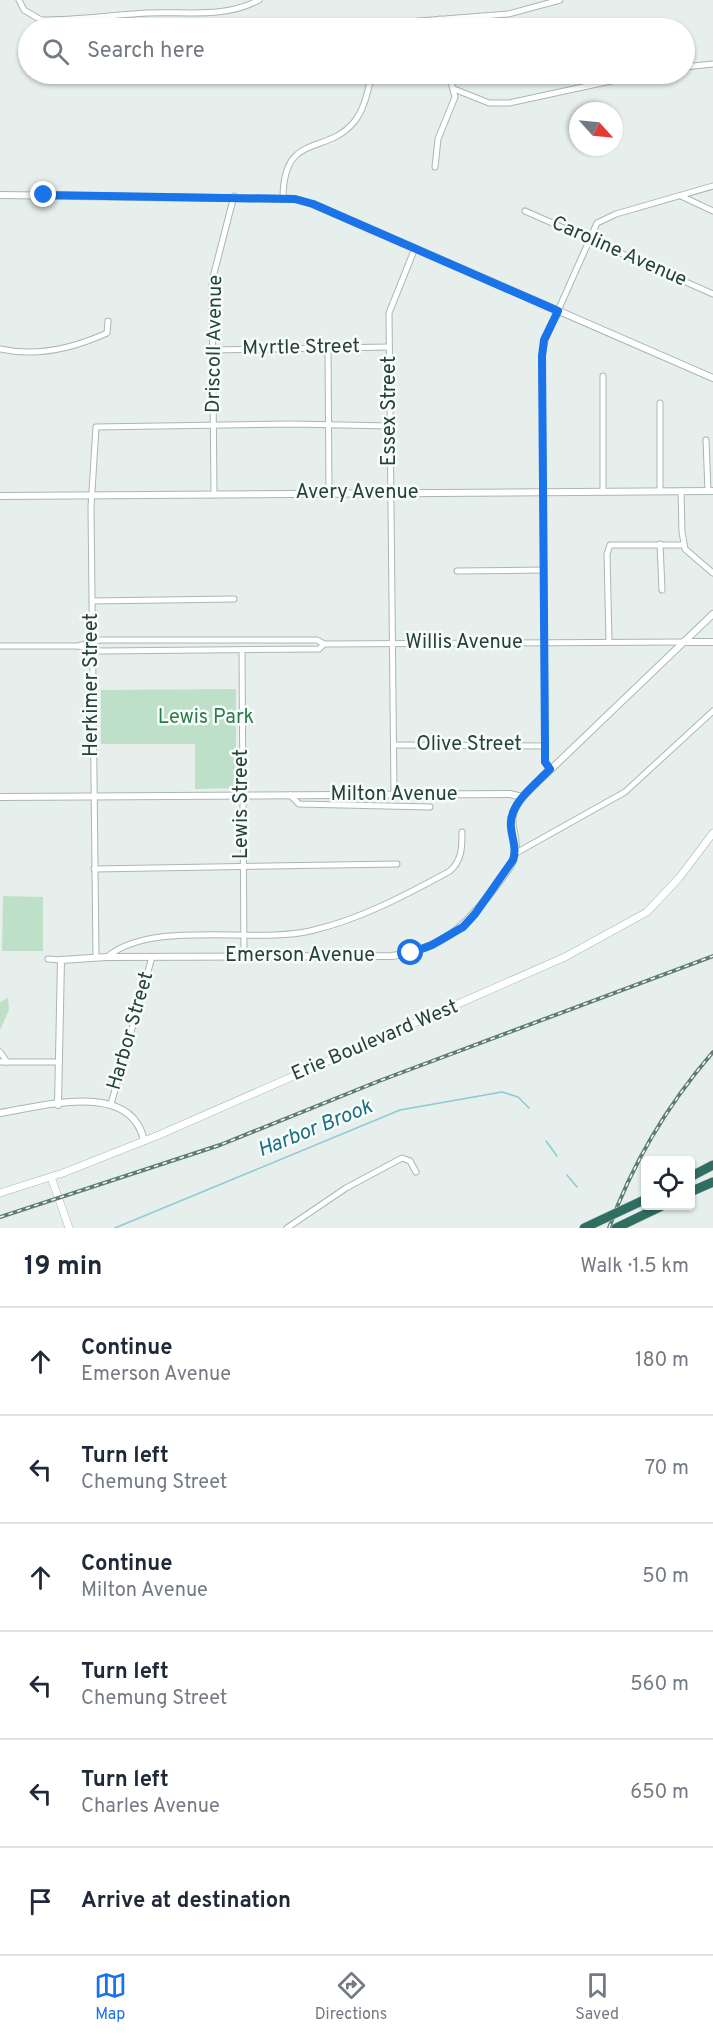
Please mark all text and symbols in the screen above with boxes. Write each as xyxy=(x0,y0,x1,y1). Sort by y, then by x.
search box xyxy=(18,18,695,84)
icon: search xyxy=(39,35,72,68)
text: Search here xyxy=(87,38,205,65)
north arrow xyxy=(569,102,623,156)
route end xyxy=(30,181,56,207)
street label: Caroline Avenue xyxy=(547,211,691,293)
street label: Driscoll Avenue xyxy=(201,275,229,413)
street label: Myrtle Street xyxy=(242,334,360,362)
street label: Essex Street xyxy=(377,356,403,466)
street label: Avery Avenue xyxy=(296,480,418,506)
street label: Herkimer Street xyxy=(79,613,105,757)
street label: Willis Avenue xyxy=(405,630,523,656)
park label: Lewis Park xyxy=(158,705,254,731)
street label: Olive Street xyxy=(416,732,522,758)
street label: Lewis Street xyxy=(229,749,255,859)
street label: Milton Avenue xyxy=(331,782,457,808)
route start xyxy=(397,939,423,965)
street label: Emerson Avenue xyxy=(225,943,375,969)
street label: Harbor Street xyxy=(102,969,160,1093)
street label: Erie Boulevard West xyxy=(288,994,462,1088)
water label: Harbor Brook xyxy=(254,1094,377,1164)
map controls xyxy=(641,1156,695,1210)
button: locate xyxy=(641,1156,695,1210)
text: 19 min xyxy=(24,1251,102,1284)
text: Walk · 1.5 km xyxy=(580,1254,689,1280)
text: Continue xyxy=(81,1335,172,1362)
icon: ahead xyxy=(24,1345,57,1378)
text: 180 m xyxy=(635,1348,689,1374)
text: Emerson Avenue xyxy=(81,1362,231,1388)
text: Turn left xyxy=(81,1443,169,1470)
icon: left xyxy=(24,1453,57,1486)
text: 70 m xyxy=(645,1456,689,1482)
text: Chemung Street xyxy=(81,1470,227,1496)
text: Continue xyxy=(81,1551,172,1578)
icon: ahead xyxy=(24,1561,57,1594)
text: 50 m xyxy=(642,1564,689,1590)
text: Milton Avenue xyxy=(81,1578,208,1604)
text: Turn left xyxy=(81,1659,169,1686)
icon: left xyxy=(24,1669,57,1702)
text: 560 m xyxy=(630,1672,689,1698)
text: Chemung Street xyxy=(81,1686,227,1712)
text: Turn left xyxy=(81,1767,169,1794)
icon: left xyxy=(24,1777,57,1810)
text: 650 m xyxy=(630,1780,689,1806)
text: Charles Avenue xyxy=(81,1794,220,1820)
icon: arrive xyxy=(24,1885,57,1918)
text: Arrive at destination xyxy=(81,1888,291,1915)
tab: Map xyxy=(94,1969,127,2025)
tab: Directions xyxy=(315,1969,387,2025)
tab: Saved xyxy=(575,1969,619,2025)

